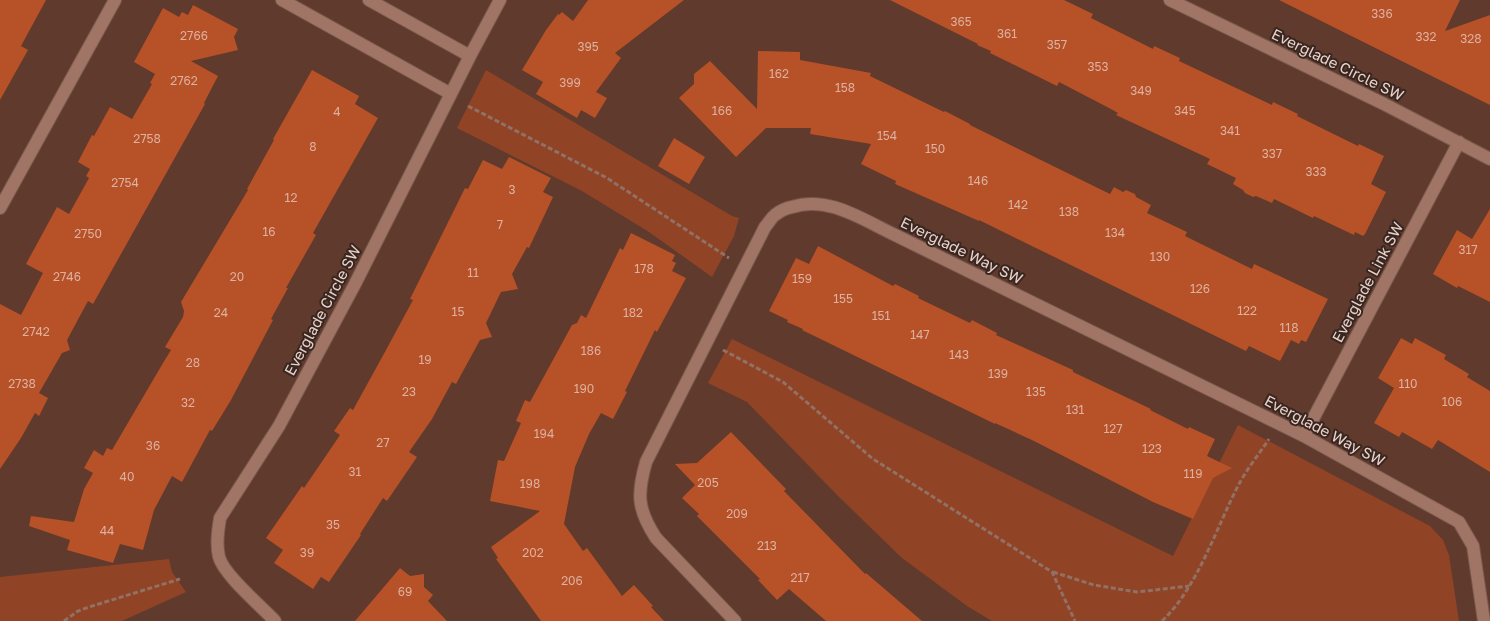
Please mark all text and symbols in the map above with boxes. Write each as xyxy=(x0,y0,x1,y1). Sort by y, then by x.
house number: 336 xyxy=(1371,6,1393,21)
house number: 365 xyxy=(950,14,972,29)
street label: Everglade Circle SW xyxy=(1269,24,1407,104)
house number: 361 xyxy=(997,26,1017,41)
house number: 2766 xyxy=(180,28,208,43)
house number: 332 xyxy=(1415,29,1437,44)
house number: 328 xyxy=(1460,31,1482,46)
house number: 357 xyxy=(1047,37,1067,52)
house number: 395 xyxy=(577,39,599,54)
house number: 353 xyxy=(1087,59,1109,74)
house number: 162 xyxy=(769,66,789,81)
house number: 2762 xyxy=(170,73,198,88)
house number: 399 xyxy=(559,75,581,90)
house number: 158 xyxy=(835,80,855,95)
house number: 349 xyxy=(1130,83,1152,98)
house number: 166 xyxy=(712,103,732,118)
house number: 345 xyxy=(1174,103,1196,118)
house number: 4 xyxy=(333,104,341,119)
house number: 341 xyxy=(1220,123,1240,138)
house number: 154 xyxy=(877,128,897,143)
house number: 2758 xyxy=(133,131,161,146)
house number: 8 xyxy=(309,139,317,154)
house number: 150 xyxy=(925,141,945,156)
house number: 337 xyxy=(1262,146,1282,161)
house number: 333 xyxy=(1305,164,1327,179)
house number: 146 xyxy=(968,173,988,188)
house number: 2754 xyxy=(111,175,139,190)
house number: 3 xyxy=(508,182,516,197)
house number: 12 xyxy=(285,190,297,205)
house number: 142 xyxy=(1008,197,1028,212)
house number: 138 xyxy=(1059,204,1079,219)
street label: Everglade Way SW xyxy=(898,213,1026,287)
house number: 7 xyxy=(497,217,503,232)
street label: Everglade Link SW xyxy=(1328,219,1406,345)
house number: 16 xyxy=(262,224,276,239)
house number: 134 xyxy=(1105,225,1125,240)
house number: 2750 xyxy=(74,226,102,241)
street label: Everglade Circle SW xyxy=(280,242,364,378)
house number: 317 xyxy=(1458,242,1478,257)
house number: 130 xyxy=(1150,249,1170,264)
house number: 178 xyxy=(634,261,654,276)
house number: 11 xyxy=(467,265,479,280)
house number: 2746 xyxy=(53,269,81,284)
house number: 20 xyxy=(230,269,244,284)
house number: 159 xyxy=(792,271,812,286)
house number: 126 xyxy=(1190,281,1210,296)
house number: 155 xyxy=(833,291,853,306)
house number: 122 xyxy=(1237,303,1257,318)
house number: 15 xyxy=(452,304,464,319)
house number: 24 xyxy=(214,305,228,320)
house number: 182 xyxy=(623,305,643,320)
house number: 151 xyxy=(872,308,890,323)
house number: 118 xyxy=(1280,320,1298,335)
house number: 2742 xyxy=(22,324,50,339)
house number: 147 xyxy=(910,327,930,342)
house number: 186 xyxy=(581,343,601,358)
house number: 143 xyxy=(949,347,969,362)
house number: 19 xyxy=(418,352,432,367)
house number: 28 xyxy=(186,355,200,370)
house number: 139 xyxy=(988,366,1008,381)
house number: 2738 xyxy=(8,376,36,391)
house number: 110 xyxy=(1398,376,1418,391)
house number: 190 xyxy=(574,381,594,396)
house number: 23 xyxy=(402,384,416,399)
house number: 135 xyxy=(1026,384,1046,399)
street label: Everglade Way SW xyxy=(1262,391,1388,469)
house number: 106 xyxy=(1442,394,1462,409)
house number: 32 xyxy=(181,395,195,410)
house number: 131 xyxy=(1066,402,1085,417)
house number: 127 xyxy=(1103,421,1123,436)
house number: 194 xyxy=(534,426,554,441)
house number: 27 xyxy=(376,435,390,450)
house number: 36 xyxy=(146,438,160,453)
house number: 123 xyxy=(1142,441,1162,456)
house number: 31 xyxy=(349,464,362,479)
house number: 119 xyxy=(1184,466,1202,481)
house number: 40 xyxy=(120,469,134,484)
house number: 205 xyxy=(697,475,719,490)
house number: 198 xyxy=(520,476,540,491)
house number: 209 xyxy=(726,506,748,521)
house number: 35 xyxy=(326,517,340,532)
house number: 44 xyxy=(100,523,114,538)
house number: 213 xyxy=(757,538,777,553)
house number: 39 xyxy=(300,545,314,560)
house number: 202 xyxy=(522,545,544,560)
house number: 217 xyxy=(790,570,810,585)
house number: 206 xyxy=(561,573,583,588)
house number: 69 xyxy=(398,584,412,599)

